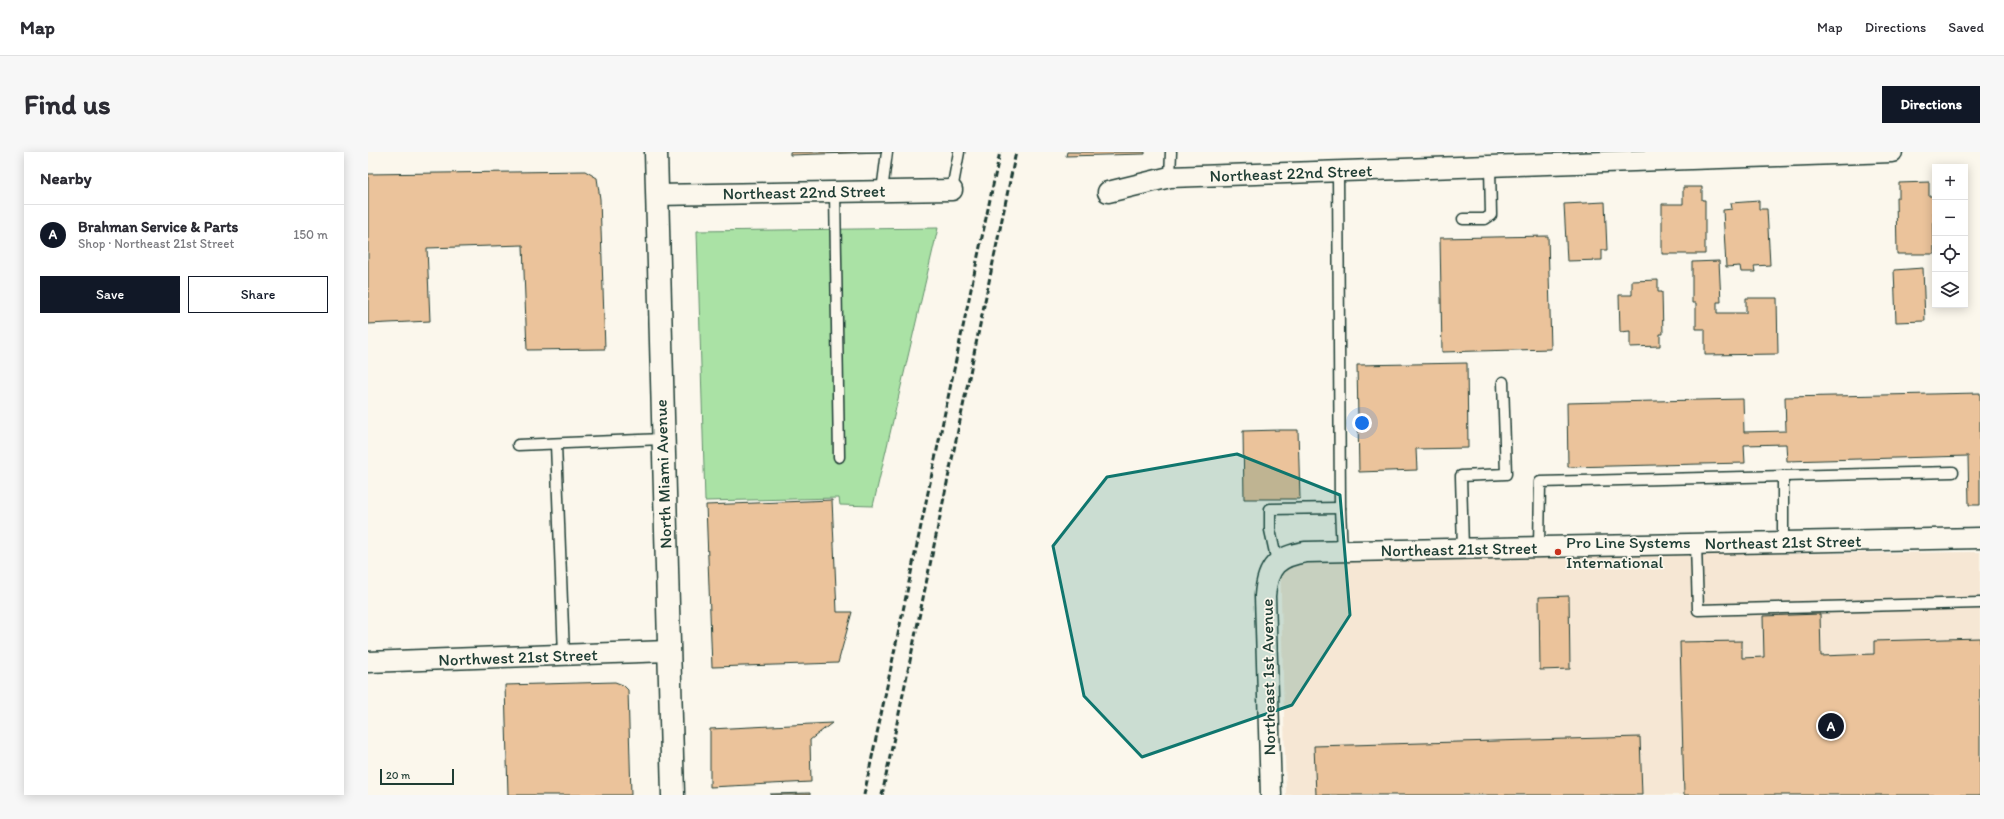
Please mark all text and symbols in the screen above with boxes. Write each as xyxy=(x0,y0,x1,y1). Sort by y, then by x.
text: Map xyxy=(20,16,55,39)
text: Map xyxy=(1817,19,1843,36)
text: Directions xyxy=(1865,19,1926,36)
text: Saved xyxy=(1948,19,1984,36)
button: Directions xyxy=(1882,86,1980,123)
text: Find us xyxy=(24,87,111,121)
street label: Northeast 22nd Street xyxy=(1209,160,1373,186)
map controls xyxy=(1932,164,1968,308)
button: + xyxy=(1932,164,1968,200)
text: Nearby xyxy=(40,168,92,188)
street label: Northeast 22nd Street xyxy=(722,181,886,203)
button: − xyxy=(1932,200,1968,236)
text: Brahman Service & Parts xyxy=(78,218,238,236)
text: A xyxy=(49,227,57,242)
text: 150 m xyxy=(293,227,328,242)
text: Shop · Northeast 21st Street xyxy=(78,236,234,251)
button: locate xyxy=(1932,236,1968,272)
button: layers xyxy=(1932,272,1968,308)
button: Save xyxy=(40,276,180,313)
button: Share xyxy=(188,276,328,313)
street label: North Miami Avenue xyxy=(650,399,676,549)
your location xyxy=(1352,413,1372,433)
street label: Northeast 21st Street xyxy=(1704,531,1862,553)
place label: Pro Line Systems International xyxy=(1566,532,1691,572)
street label: Northeast 21st Street xyxy=(1380,538,1538,560)
marker: Pro Line Systems International xyxy=(1553,547,1563,557)
street label: Northeast 1st Avenue xyxy=(1257,598,1279,756)
street label: Northwest 21st Street xyxy=(438,644,599,670)
pin: A xyxy=(1818,711,1844,741)
scale bar xyxy=(380,767,454,786)
text: 20 m xyxy=(386,769,410,782)

